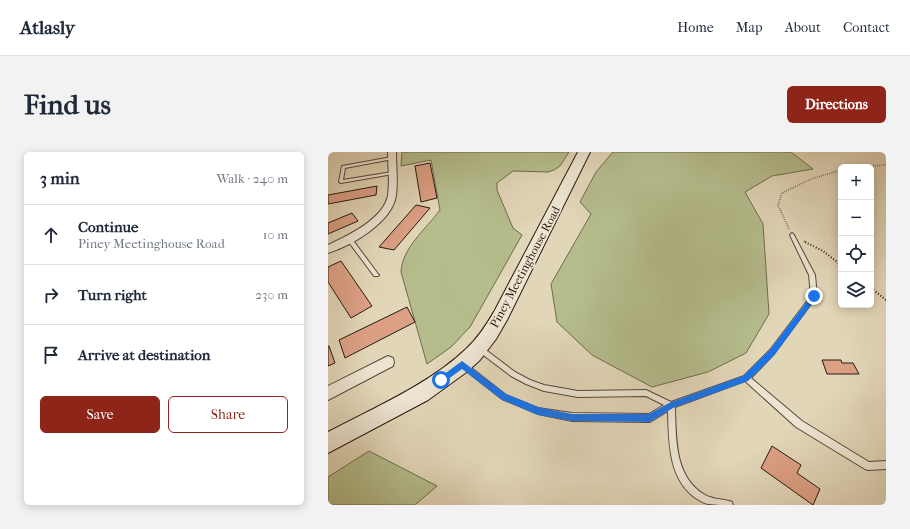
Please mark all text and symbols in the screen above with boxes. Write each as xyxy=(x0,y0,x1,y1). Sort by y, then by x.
text: Atlasly xyxy=(20,17,75,39)
text: Home xyxy=(677,19,714,36)
text: Map xyxy=(736,19,763,36)
text: About xyxy=(785,19,821,36)
text: Contact xyxy=(843,19,890,36)
button: Directions xyxy=(787,86,886,123)
text: Find us xyxy=(24,88,111,121)
map controls xyxy=(838,164,874,308)
button: + xyxy=(838,164,874,200)
text: 3 min xyxy=(40,168,80,188)
text: Walk · 240 m xyxy=(216,171,288,186)
button: − xyxy=(838,200,874,236)
street label: Piney Meetinghouse Road xyxy=(487,204,563,330)
text: Continue xyxy=(78,218,138,236)
icon: ahead xyxy=(40,224,62,246)
text: 10 m xyxy=(263,227,288,242)
text: Piney Meetinghouse Road xyxy=(78,236,225,251)
button: locate xyxy=(838,236,874,272)
button: layers xyxy=(838,272,874,308)
icon: right xyxy=(40,284,62,306)
text: Turn right xyxy=(78,286,147,304)
text: 230 m xyxy=(255,287,288,302)
route end xyxy=(805,287,823,305)
icon: arrive xyxy=(40,344,62,366)
text: Arrive at destination xyxy=(78,346,210,364)
route start xyxy=(432,371,450,389)
button: Save xyxy=(40,396,160,433)
button: Share xyxy=(168,396,288,433)

